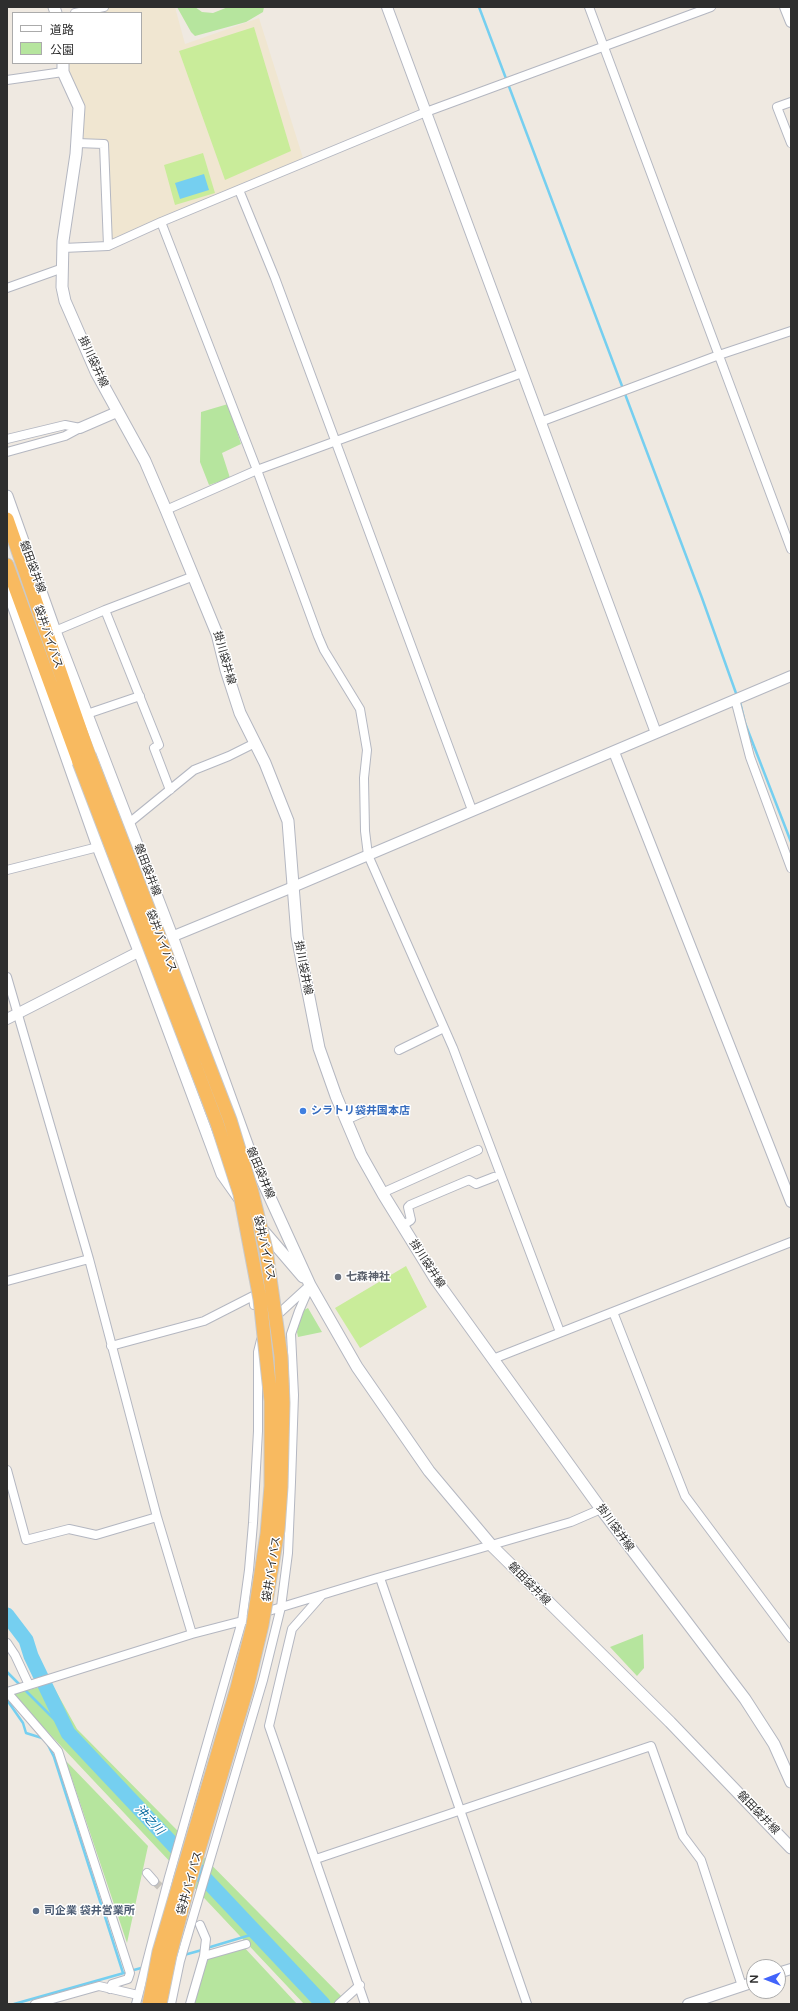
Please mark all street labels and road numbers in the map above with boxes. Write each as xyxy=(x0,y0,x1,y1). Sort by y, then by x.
street label: 掛川袋井線 xyxy=(75,334,111,390)
street label: 磐田袋井線 xyxy=(16,539,48,595)
street label: 袋井バイパス xyxy=(31,604,65,670)
street label: 掛川袋井線 xyxy=(210,630,238,686)
street label: 磐田袋井線 xyxy=(131,842,163,898)
street label: 袋井バイパス xyxy=(143,908,179,974)
street label: 掛川袋井線 xyxy=(291,940,315,996)
street label: 磐田袋井線 xyxy=(243,1145,277,1201)
street label: 袋井バイパス xyxy=(251,1214,277,1282)
street label: 掛川袋井線 xyxy=(406,1237,448,1291)
street label: 掛川袋井線 xyxy=(593,1502,637,1554)
street label: 袋井バイパス xyxy=(260,1535,284,1603)
street label: 磐田袋井線 xyxy=(505,1560,553,1608)
street label: 磐田袋井線 xyxy=(734,1789,782,1837)
street label: 袋井バイパス xyxy=(175,1849,205,1917)

